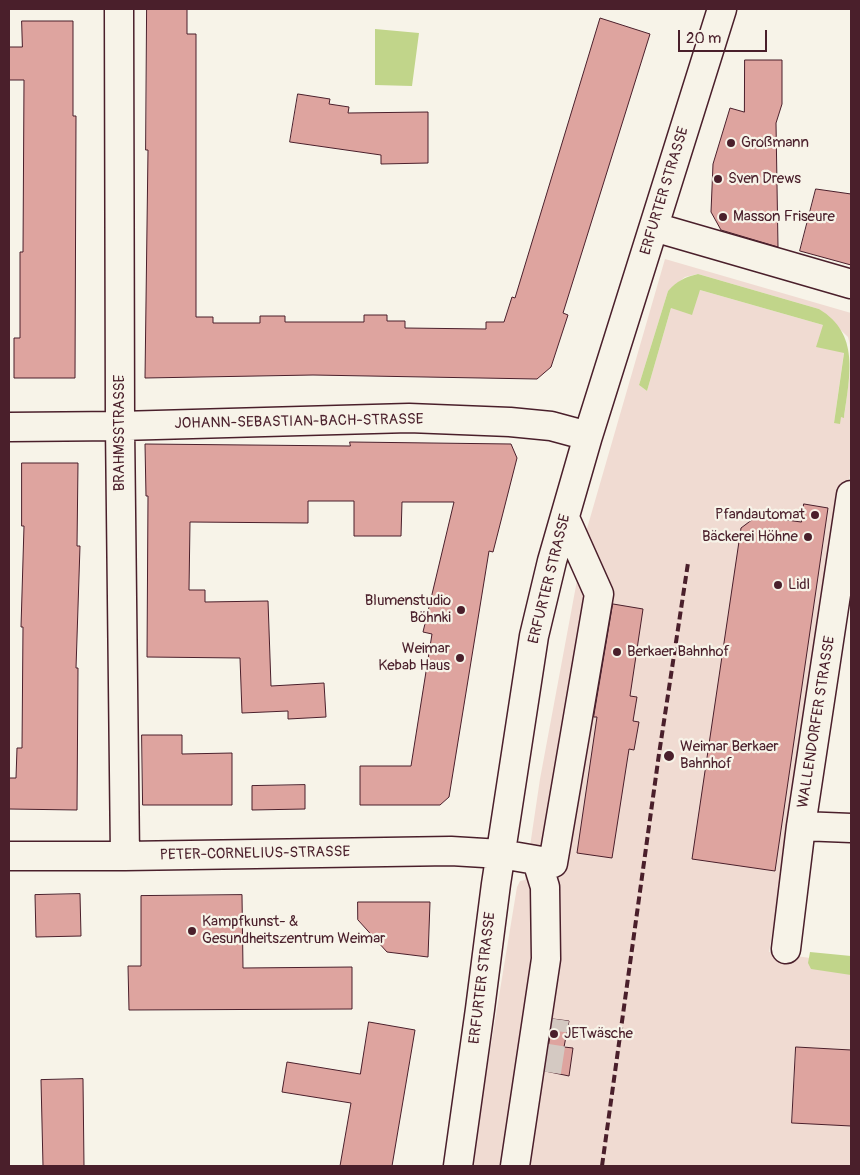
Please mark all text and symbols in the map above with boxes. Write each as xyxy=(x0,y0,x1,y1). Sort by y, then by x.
scale bar xyxy=(680,20,769,52)
text: 20 m xyxy=(686,29,721,48)
street label: ERFURTER STRASSE xyxy=(637,125,693,257)
place label: Großmann xyxy=(741,134,809,152)
marker: Großmann xyxy=(725,137,737,149)
place label: Sven Drews xyxy=(728,170,801,188)
marker: Sven Drews xyxy=(712,173,724,185)
place label: Masson Friseure xyxy=(733,208,835,226)
marker: Masson Friseure xyxy=(717,211,729,223)
street label: BRAHMSSTRASSE xyxy=(111,375,129,491)
street label: JOHANN-SEBASTIAN-BACH-STRASSE xyxy=(174,411,424,433)
place label: Pfandautomat xyxy=(715,506,805,524)
marker: Pfandautomat xyxy=(809,509,821,521)
street label: ERFURTER STRASSE xyxy=(525,512,575,646)
place label: Bäckerei Höhne xyxy=(702,528,798,546)
marker: Bäckerei Höhne xyxy=(802,531,814,543)
place label: Lidl xyxy=(788,576,810,594)
marker: Lidl xyxy=(772,579,784,591)
place label: Blumenstudio Böhnki xyxy=(365,592,451,627)
marker: Blumenstudio Böhnki xyxy=(455,604,467,616)
street label: WALLENDORFER STRASSE xyxy=(795,635,839,809)
place label: Weimar Kebab Haus xyxy=(378,640,450,675)
place label: Berkaer Bahnhof xyxy=(627,643,730,661)
marker: Berkaer Bahnhof xyxy=(611,646,623,658)
marker: Weimar Kebab Haus xyxy=(454,652,466,664)
place label: Weimar Berkaer Bahnhof xyxy=(680,738,779,773)
marker: Weimar Berkaer Bahnhof xyxy=(662,749,676,763)
street label: PETER-CORNELIUS-STRASSE xyxy=(160,843,350,865)
street label: ERFURTER STRASSE xyxy=(466,911,500,1045)
place label: Kampfkunst- & Gesundheitszentrum Weimar xyxy=(202,913,385,948)
marker: Kampfkunst- & Gesundheitszentrum Weimar xyxy=(186,925,198,937)
place label: JETwäsche xyxy=(564,1025,633,1043)
marker: JETwäsche xyxy=(548,1028,560,1040)

